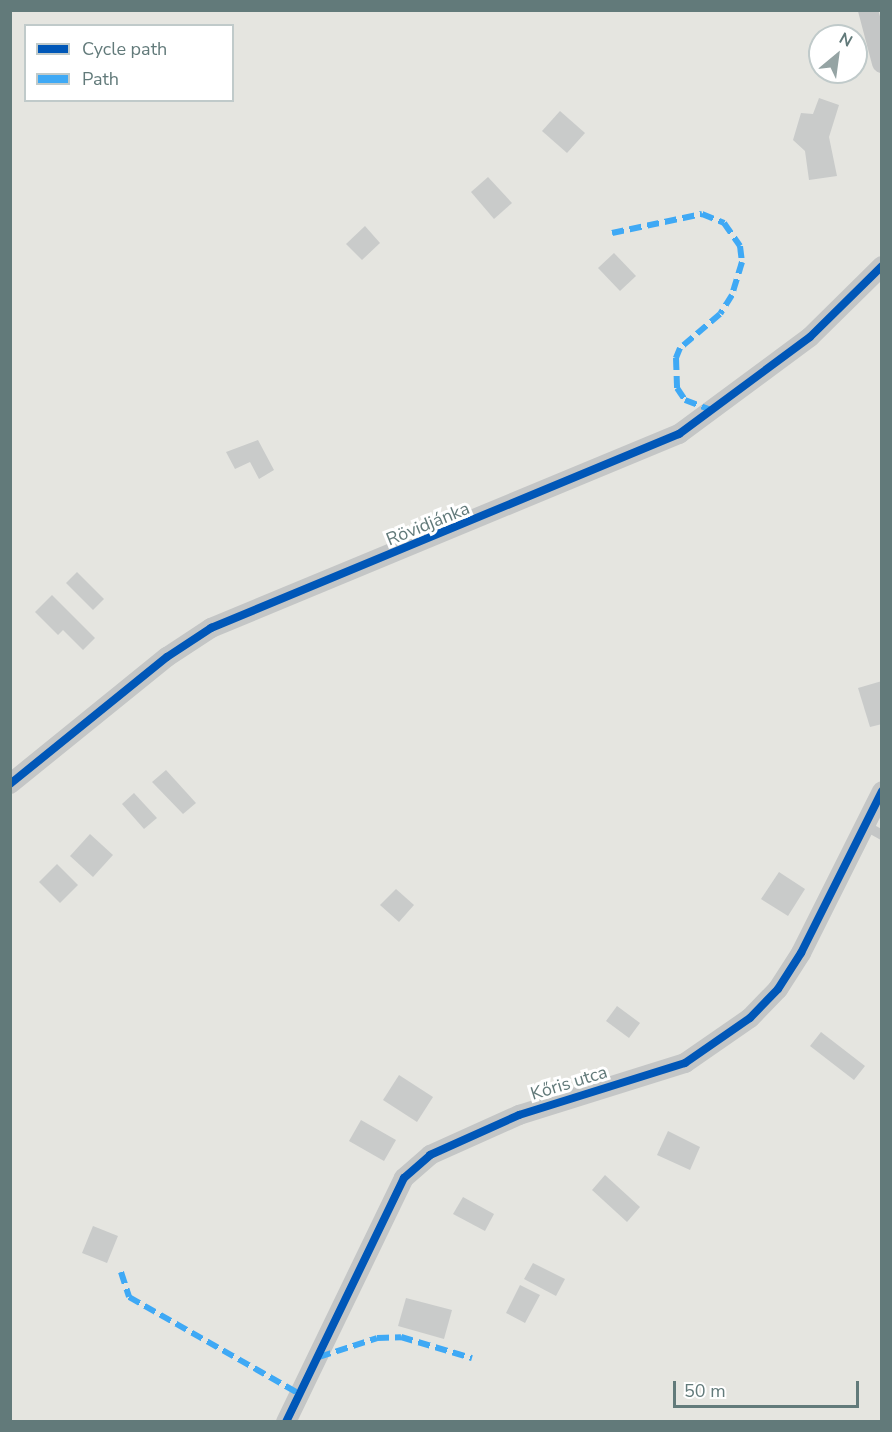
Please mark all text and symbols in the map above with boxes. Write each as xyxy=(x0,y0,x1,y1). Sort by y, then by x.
legend xyxy=(24,24,234,102)
north arrow xyxy=(808,24,868,84)
text: N xyxy=(835,27,856,53)
text: Cycle path xyxy=(82,37,167,61)
text: Path xyxy=(82,67,119,91)
street label: Rövidjánka xyxy=(383,497,473,551)
street label: Kőris utca xyxy=(528,1061,610,1105)
scale bar xyxy=(676,1369,862,1407)
text: 50 m xyxy=(684,1379,726,1403)

